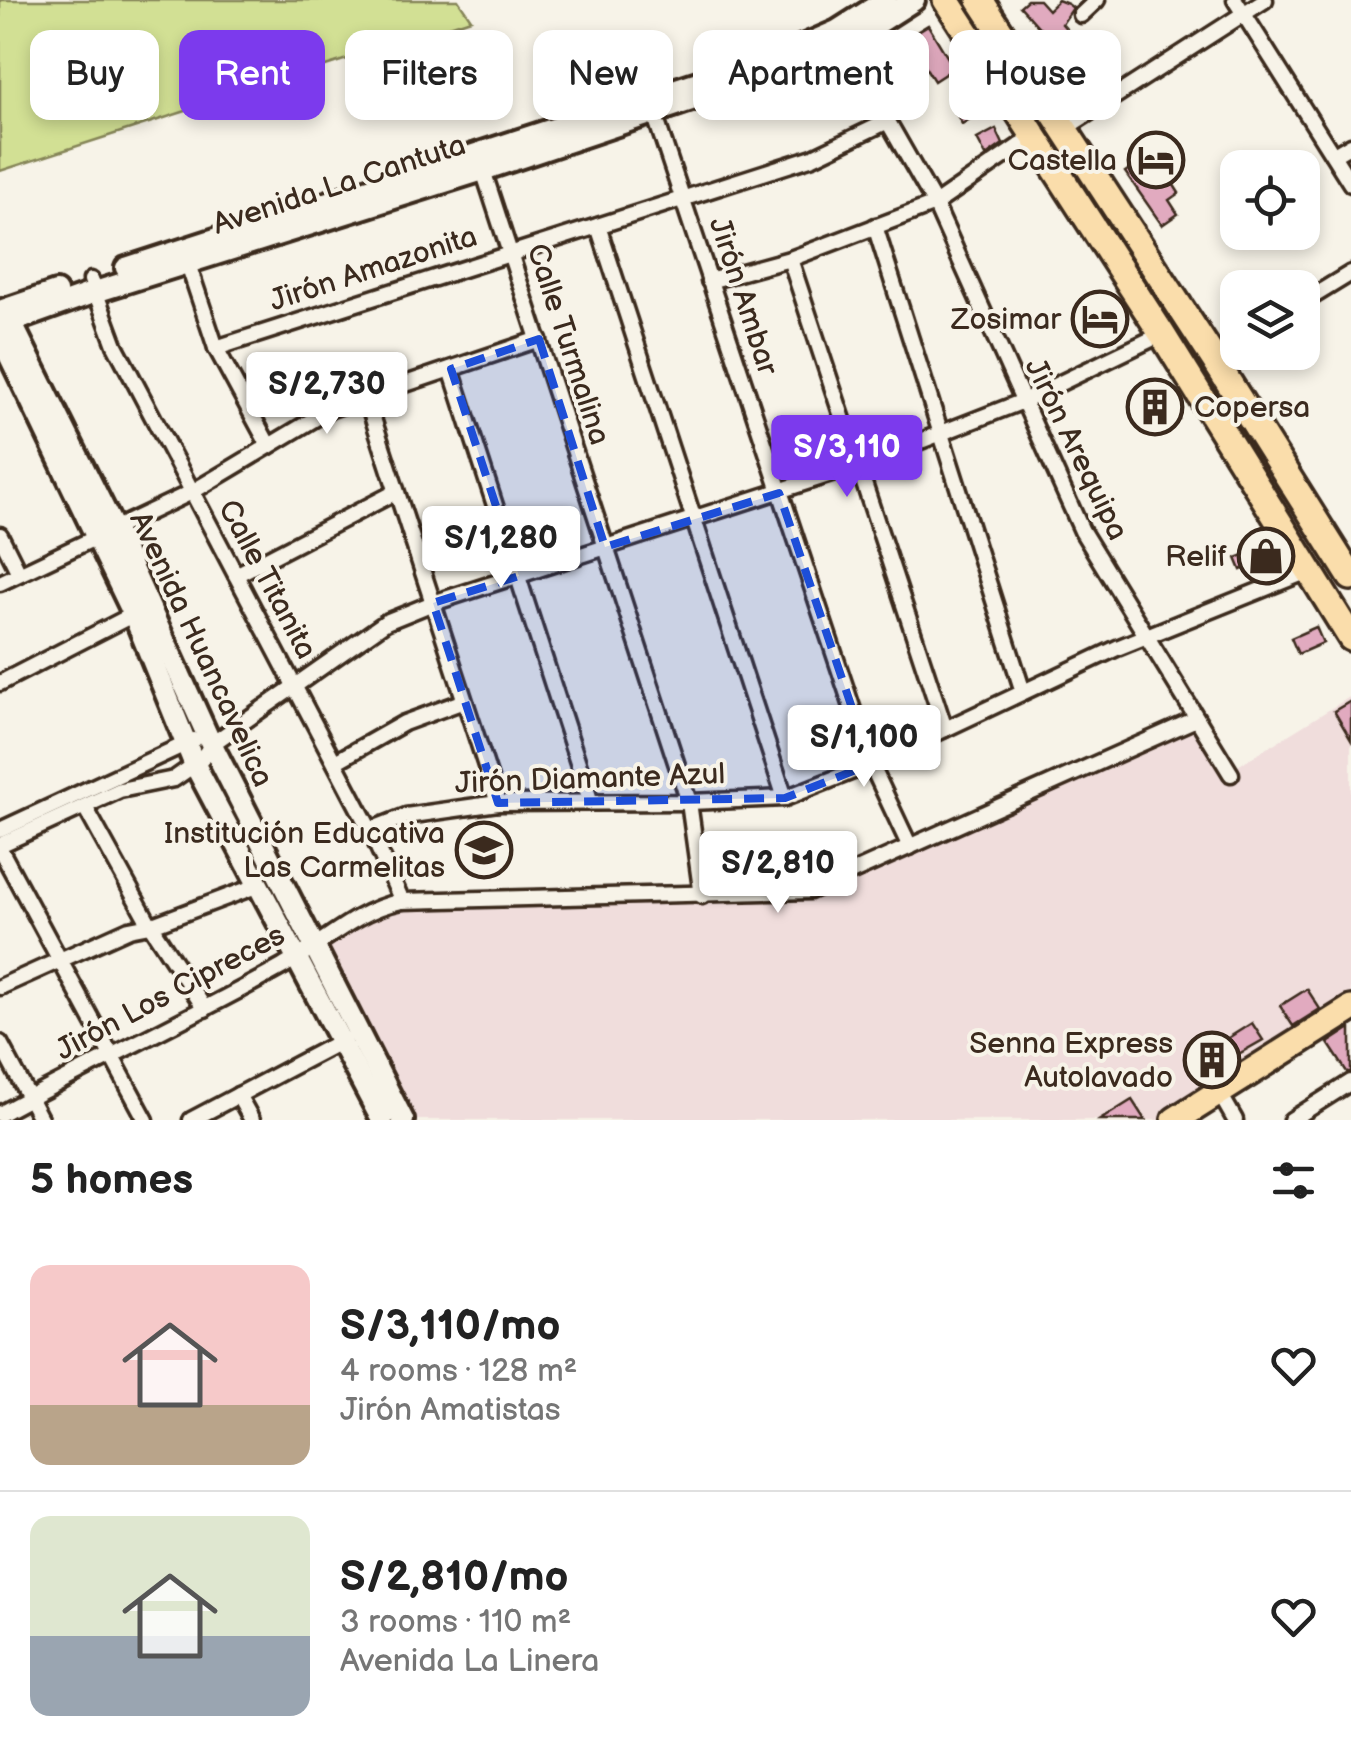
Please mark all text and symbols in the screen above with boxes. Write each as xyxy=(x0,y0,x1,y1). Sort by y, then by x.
chip: Buy xyxy=(30,30,159,120)
chip: Rent xyxy=(179,30,325,120)
chip: Filters xyxy=(345,30,513,120)
chip: New xyxy=(533,30,673,120)
chip: Apartment xyxy=(693,30,929,120)
chip: House xyxy=(949,30,1121,120)
street label: Avenida La Cantuta xyxy=(209,127,470,243)
hotel icon: Castella xyxy=(1126,130,1186,190)
place label: Castella xyxy=(1008,143,1117,179)
map controls xyxy=(1220,150,1320,370)
button: locate xyxy=(1220,150,1320,250)
street label: Jirón Ambar xyxy=(701,213,786,381)
street label: Jirón Amazonita xyxy=(265,218,482,319)
street label: Calle Turmalina xyxy=(519,239,617,449)
button: layers xyxy=(1220,270,1320,370)
hotel icon: Zosimar xyxy=(1070,289,1130,349)
place label: Zosimar xyxy=(950,302,1062,338)
pin: S/2,730 xyxy=(235,352,419,437)
street label: Jirón Arequipa xyxy=(1017,353,1136,546)
text: S/2,730 xyxy=(268,365,386,404)
building icon: Copersa xyxy=(1125,377,1185,437)
place label: Copersa xyxy=(1194,390,1310,426)
pin: S/3,110 xyxy=(755,415,939,500)
text: S/3,110 xyxy=(793,428,901,467)
street label: Calle Titanita xyxy=(210,494,324,665)
street label: Avenida Huancavelica xyxy=(121,506,281,793)
pin: S/1,280 xyxy=(409,506,593,591)
text: S/1,280 xyxy=(444,519,558,558)
shop icon: Relif xyxy=(1236,526,1296,586)
place label: Relif xyxy=(1165,539,1227,575)
pin: S/1,100 xyxy=(772,705,956,790)
text: S/1,100 xyxy=(810,718,918,757)
street label: Jirón Diamante Azul xyxy=(454,756,726,802)
place label: Institución Educativa Las Carmelitas xyxy=(164,816,445,886)
school or university icon: Institución Educativa Las Carmelitas xyxy=(454,820,514,880)
pin: S/2,810 xyxy=(686,831,870,916)
text: S/2,810 xyxy=(721,844,835,883)
street label: Jirón Los Cipreces xyxy=(50,917,291,1068)
place label: Senna Express Autolavado xyxy=(969,1026,1173,1096)
building icon: Senna Express Autolavado xyxy=(1182,1030,1242,1090)
icon: filters xyxy=(1266,1153,1321,1208)
text: 5 homes xyxy=(30,1155,193,1206)
text: S/3,110/mo xyxy=(340,1301,560,1352)
icon: home xyxy=(110,1305,230,1425)
icon: heart xyxy=(1266,1338,1321,1393)
text: 4 rooms · 128 m² xyxy=(340,1352,577,1391)
text: Jirón Amatistas xyxy=(340,1391,561,1430)
text: S/2,810/mo xyxy=(340,1552,569,1603)
icon: home xyxy=(110,1556,230,1676)
icon: heart xyxy=(1266,1589,1321,1644)
text: 3 rooms · 110 m² xyxy=(340,1603,571,1642)
text: Avenida La Linera xyxy=(340,1642,599,1681)

